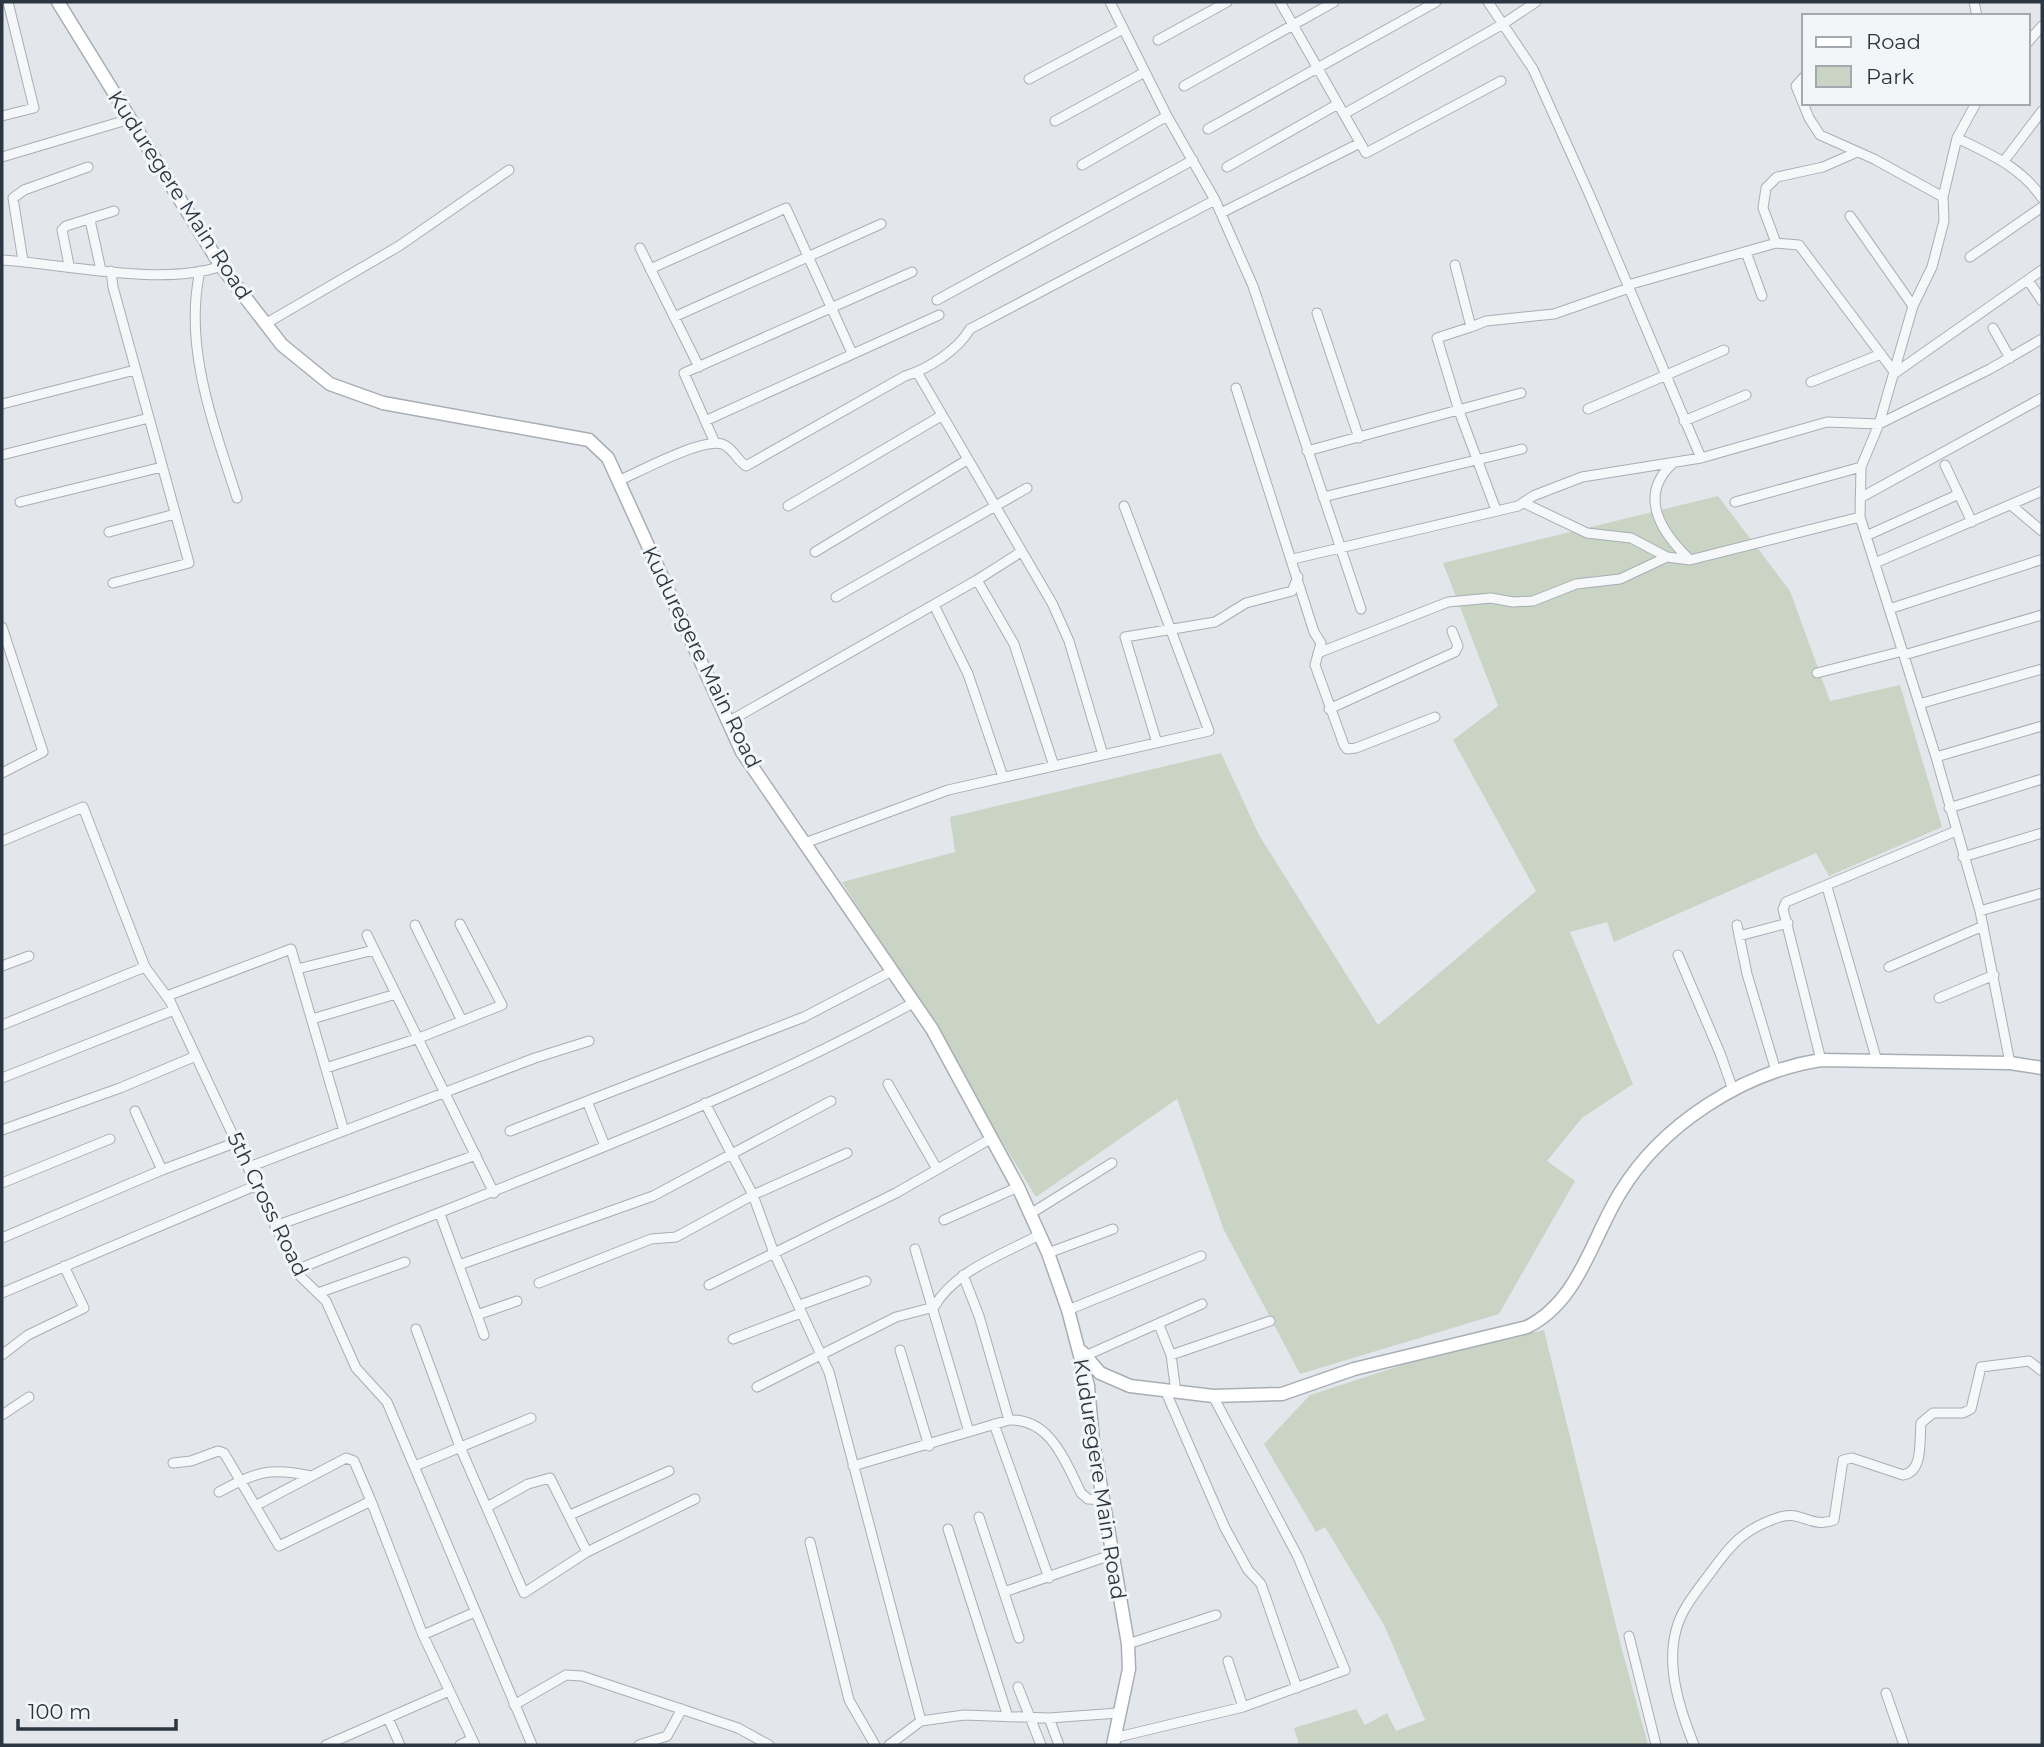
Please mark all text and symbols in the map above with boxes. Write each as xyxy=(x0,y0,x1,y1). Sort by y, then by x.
legend xyxy=(1802,14,2030,105)
text: Road xyxy=(1866,29,1921,54)
text: Park xyxy=(1866,64,1914,89)
street label: Kuduregere Main Road xyxy=(103,86,257,304)
street label: Kuduregere Main Road xyxy=(637,542,767,772)
street label: 5th Cross Road xyxy=(222,1128,314,1280)
street label: Kuduregere Main Road xyxy=(1069,1357,1131,1601)
scale bar xyxy=(18,1688,175,1732)
text: 100 m xyxy=(28,1699,91,1724)

